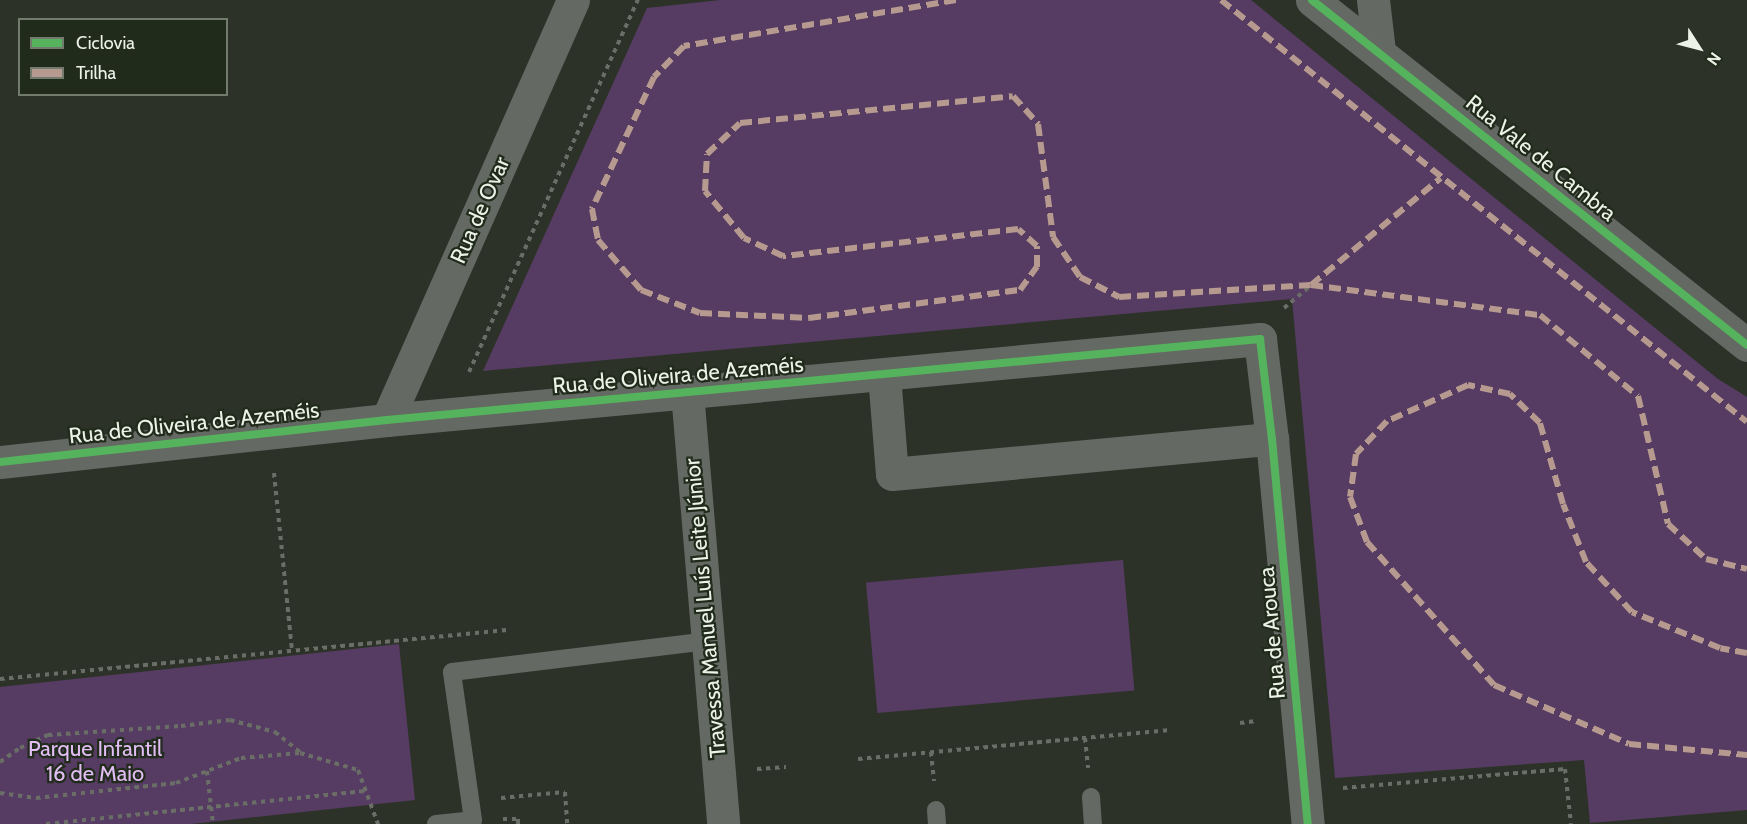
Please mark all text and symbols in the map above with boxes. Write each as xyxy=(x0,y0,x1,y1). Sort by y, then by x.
legend xyxy=(18,18,228,96)
north arrow xyxy=(1669,18,1729,78)
text: Ciclovia xyxy=(76,32,135,54)
text: N xyxy=(1703,49,1725,69)
text: Trilha xyxy=(76,62,116,84)
street label: Rua Vale de Cambra xyxy=(1460,89,1622,227)
street label: Rua de Ovar xyxy=(445,153,515,267)
street label: Rua de Oliveira de Azeméis xyxy=(551,351,805,399)
street label: Rua de Oliveira de Azeméis xyxy=(67,397,321,449)
street label: Travessa Manuel Luís Leite Júnior xyxy=(679,457,731,759)
street label: Rua de Arouca xyxy=(1253,566,1291,700)
park label: Parque Infantil 16 de Maio xyxy=(28,735,162,786)

